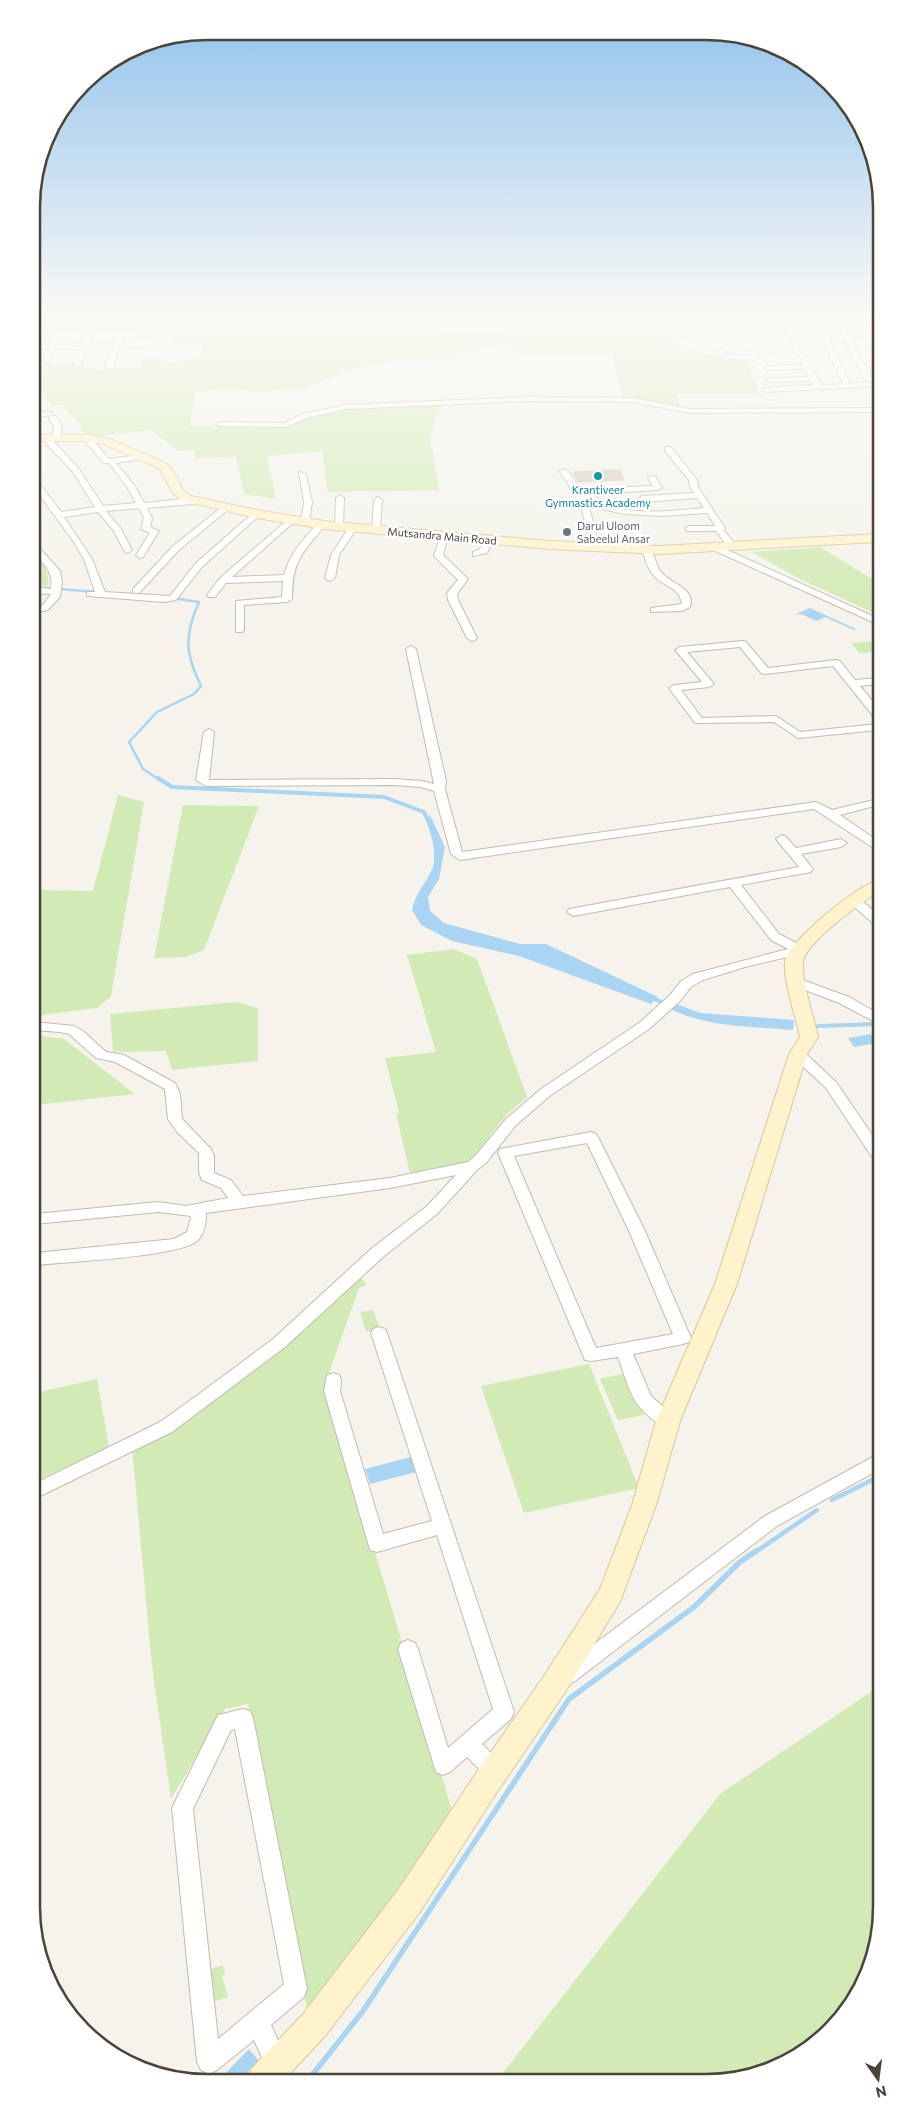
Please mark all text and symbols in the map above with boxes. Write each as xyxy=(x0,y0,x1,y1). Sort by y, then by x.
marker: Krantiveer Gymnastics Academy xyxy=(592,470,604,482)
place label: Krantiveer Gymnastics Academy xyxy=(545,483,651,509)
place label: Darul Uloom Sabeelul Ansar xyxy=(577,519,651,545)
street label: Mutsandra Main Road xyxy=(387,524,497,547)
marker: Darul Uloom Sabeelul Ansar xyxy=(561,526,573,538)
north arrow xyxy=(853,2054,903,2104)
text: N xyxy=(874,2083,888,2102)

